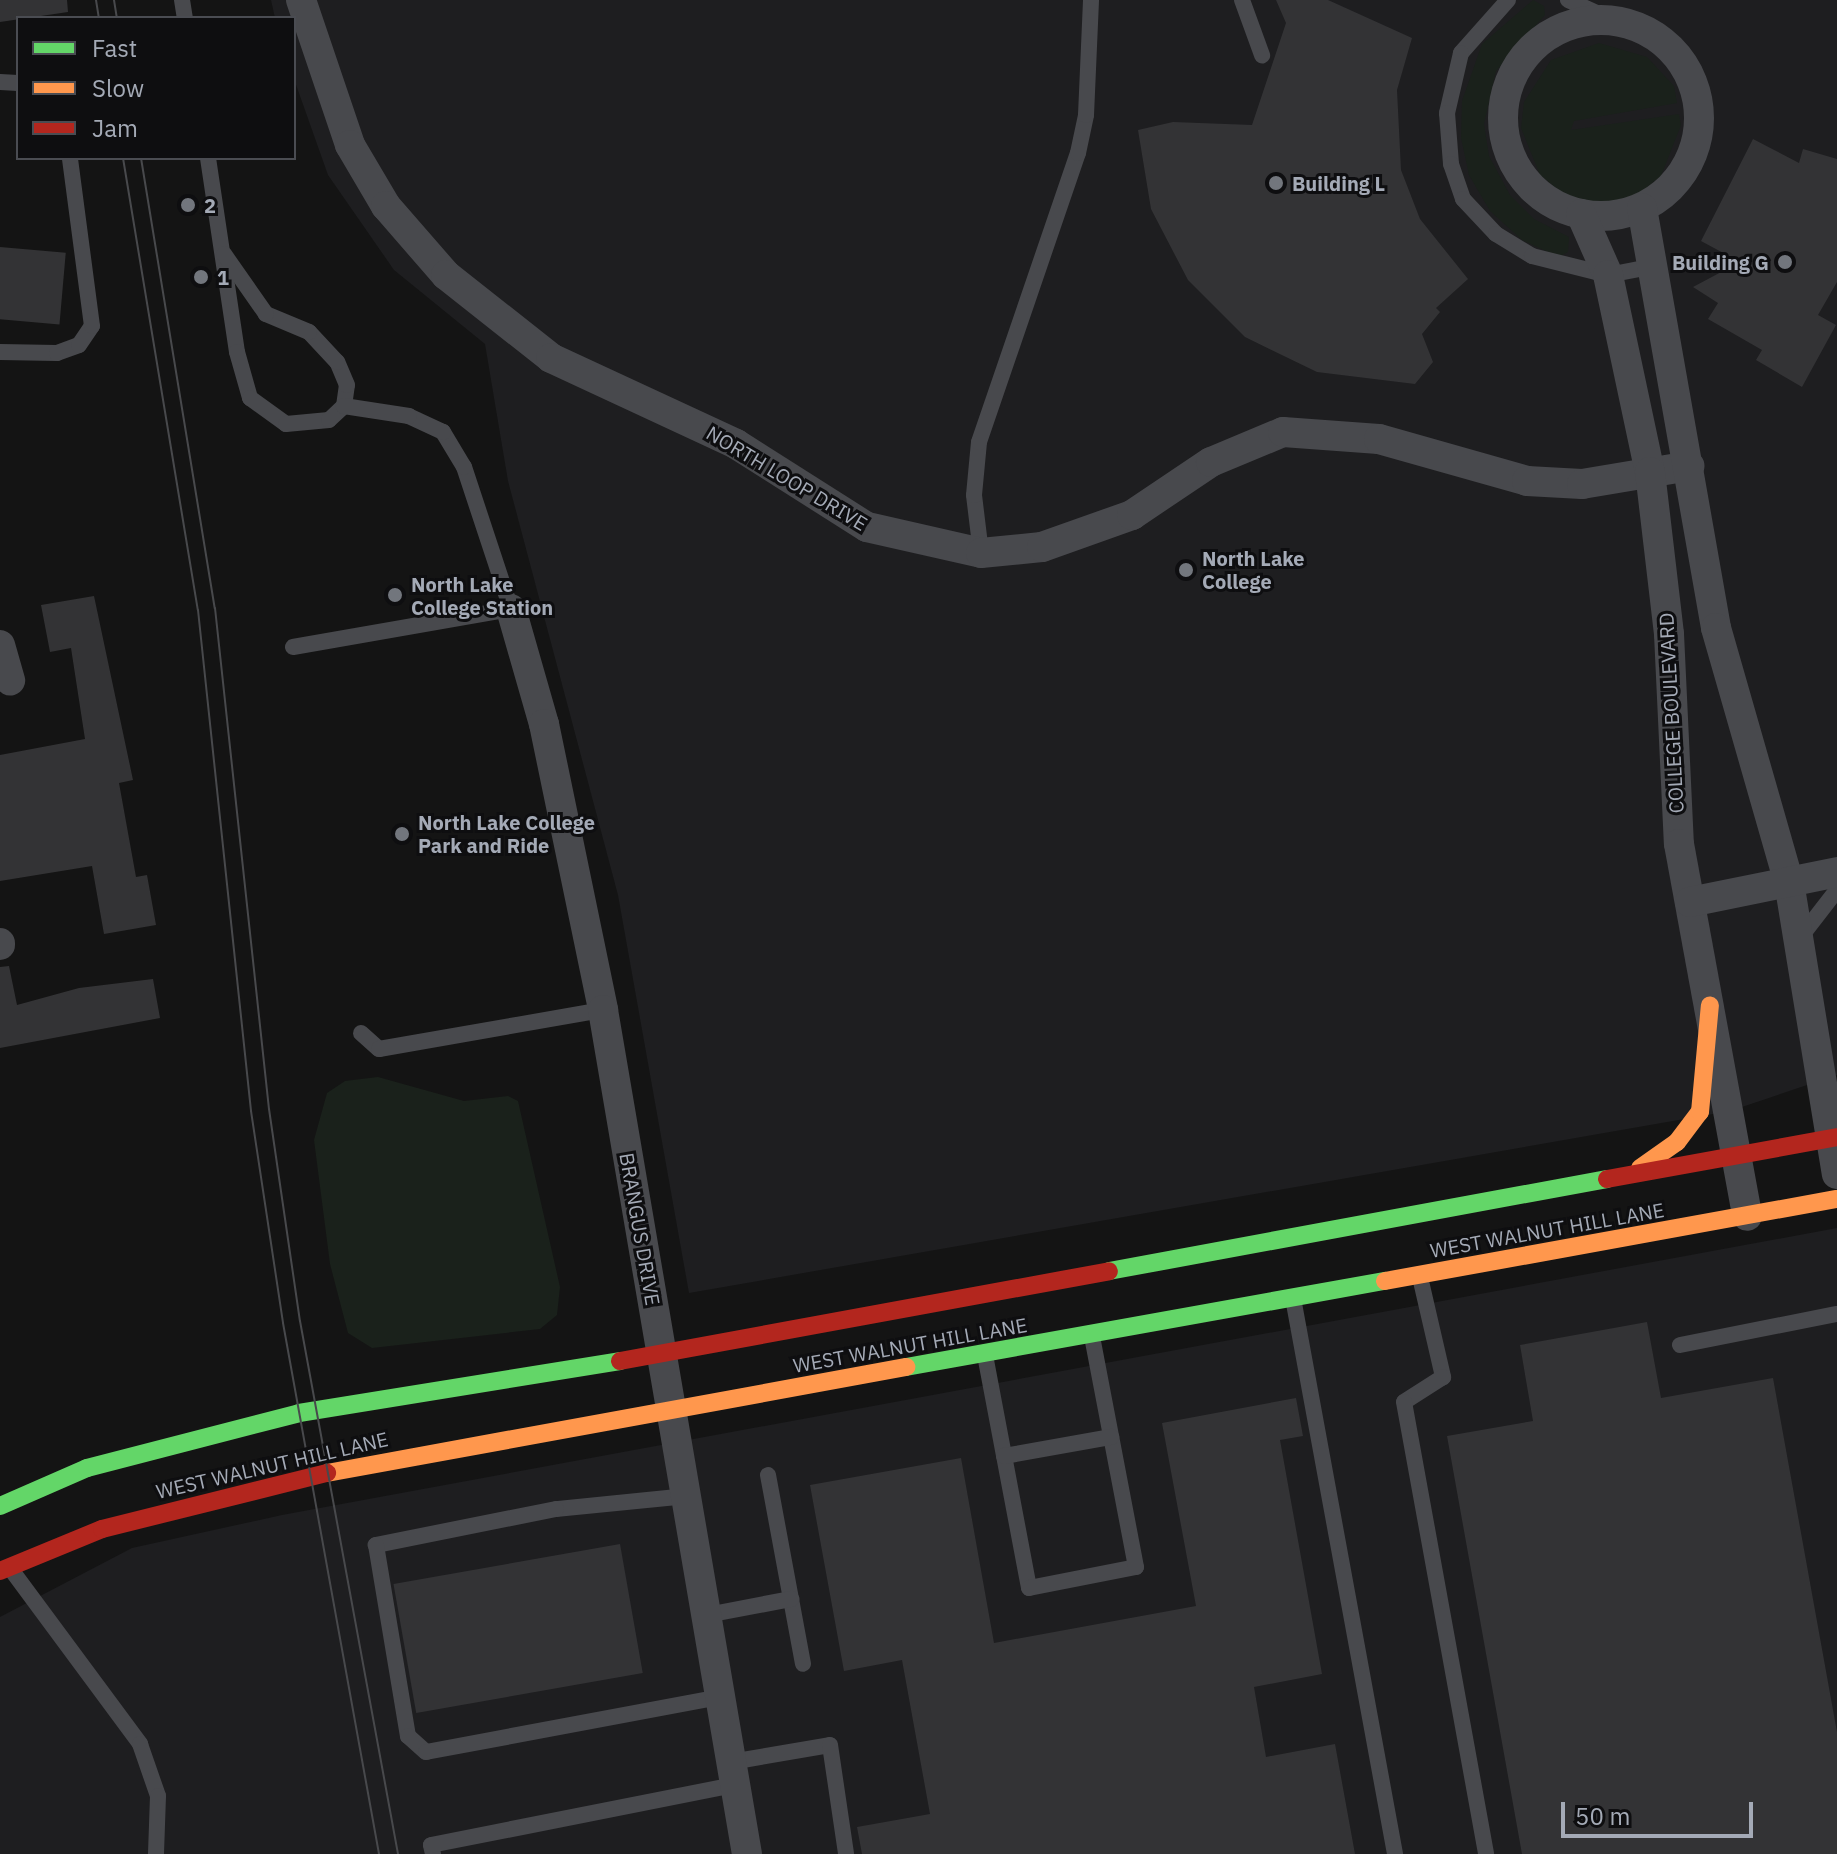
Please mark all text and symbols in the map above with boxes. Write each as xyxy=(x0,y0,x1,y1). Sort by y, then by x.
legend xyxy=(16,16,296,160)
text: Fast xyxy=(92,32,137,64)
text: Slow xyxy=(92,72,144,104)
text: Jam xyxy=(92,112,138,144)
place label: Building L xyxy=(1292,171,1385,195)
marker: Building L xyxy=(1267,174,1285,192)
place label: 2 xyxy=(204,193,216,217)
marker: 2 xyxy=(179,196,197,214)
place label: Building G xyxy=(1672,250,1769,274)
marker: Building G xyxy=(1776,253,1794,271)
place label: 1 xyxy=(217,265,229,289)
marker: 1 xyxy=(192,268,210,286)
street label: NORTH LOOP DRIVE xyxy=(702,420,872,536)
place label: North Lake College xyxy=(1202,546,1305,593)
marker: North Lake College xyxy=(1177,561,1195,579)
place label: North Lake College Station xyxy=(411,572,553,619)
marker: North Lake College Station xyxy=(386,586,404,604)
street label: COLLEGE BOULEVARD xyxy=(1654,612,1688,814)
place label: North Lake College Park and Ride xyxy=(418,810,595,857)
marker: North Lake College Park and Ride xyxy=(393,825,411,843)
street label: BRANGUS DRIVE xyxy=(615,1151,665,1307)
street label: WEST WALNUT HILL LANE xyxy=(1428,1198,1666,1262)
street label: WEST WALNUT HILL LANE xyxy=(791,1313,1029,1377)
street label: WEST WALNUT HILL LANE xyxy=(154,1427,390,1503)
scale bar xyxy=(1565,1786,1757,1836)
text: 50 m xyxy=(1575,1800,1630,1832)

